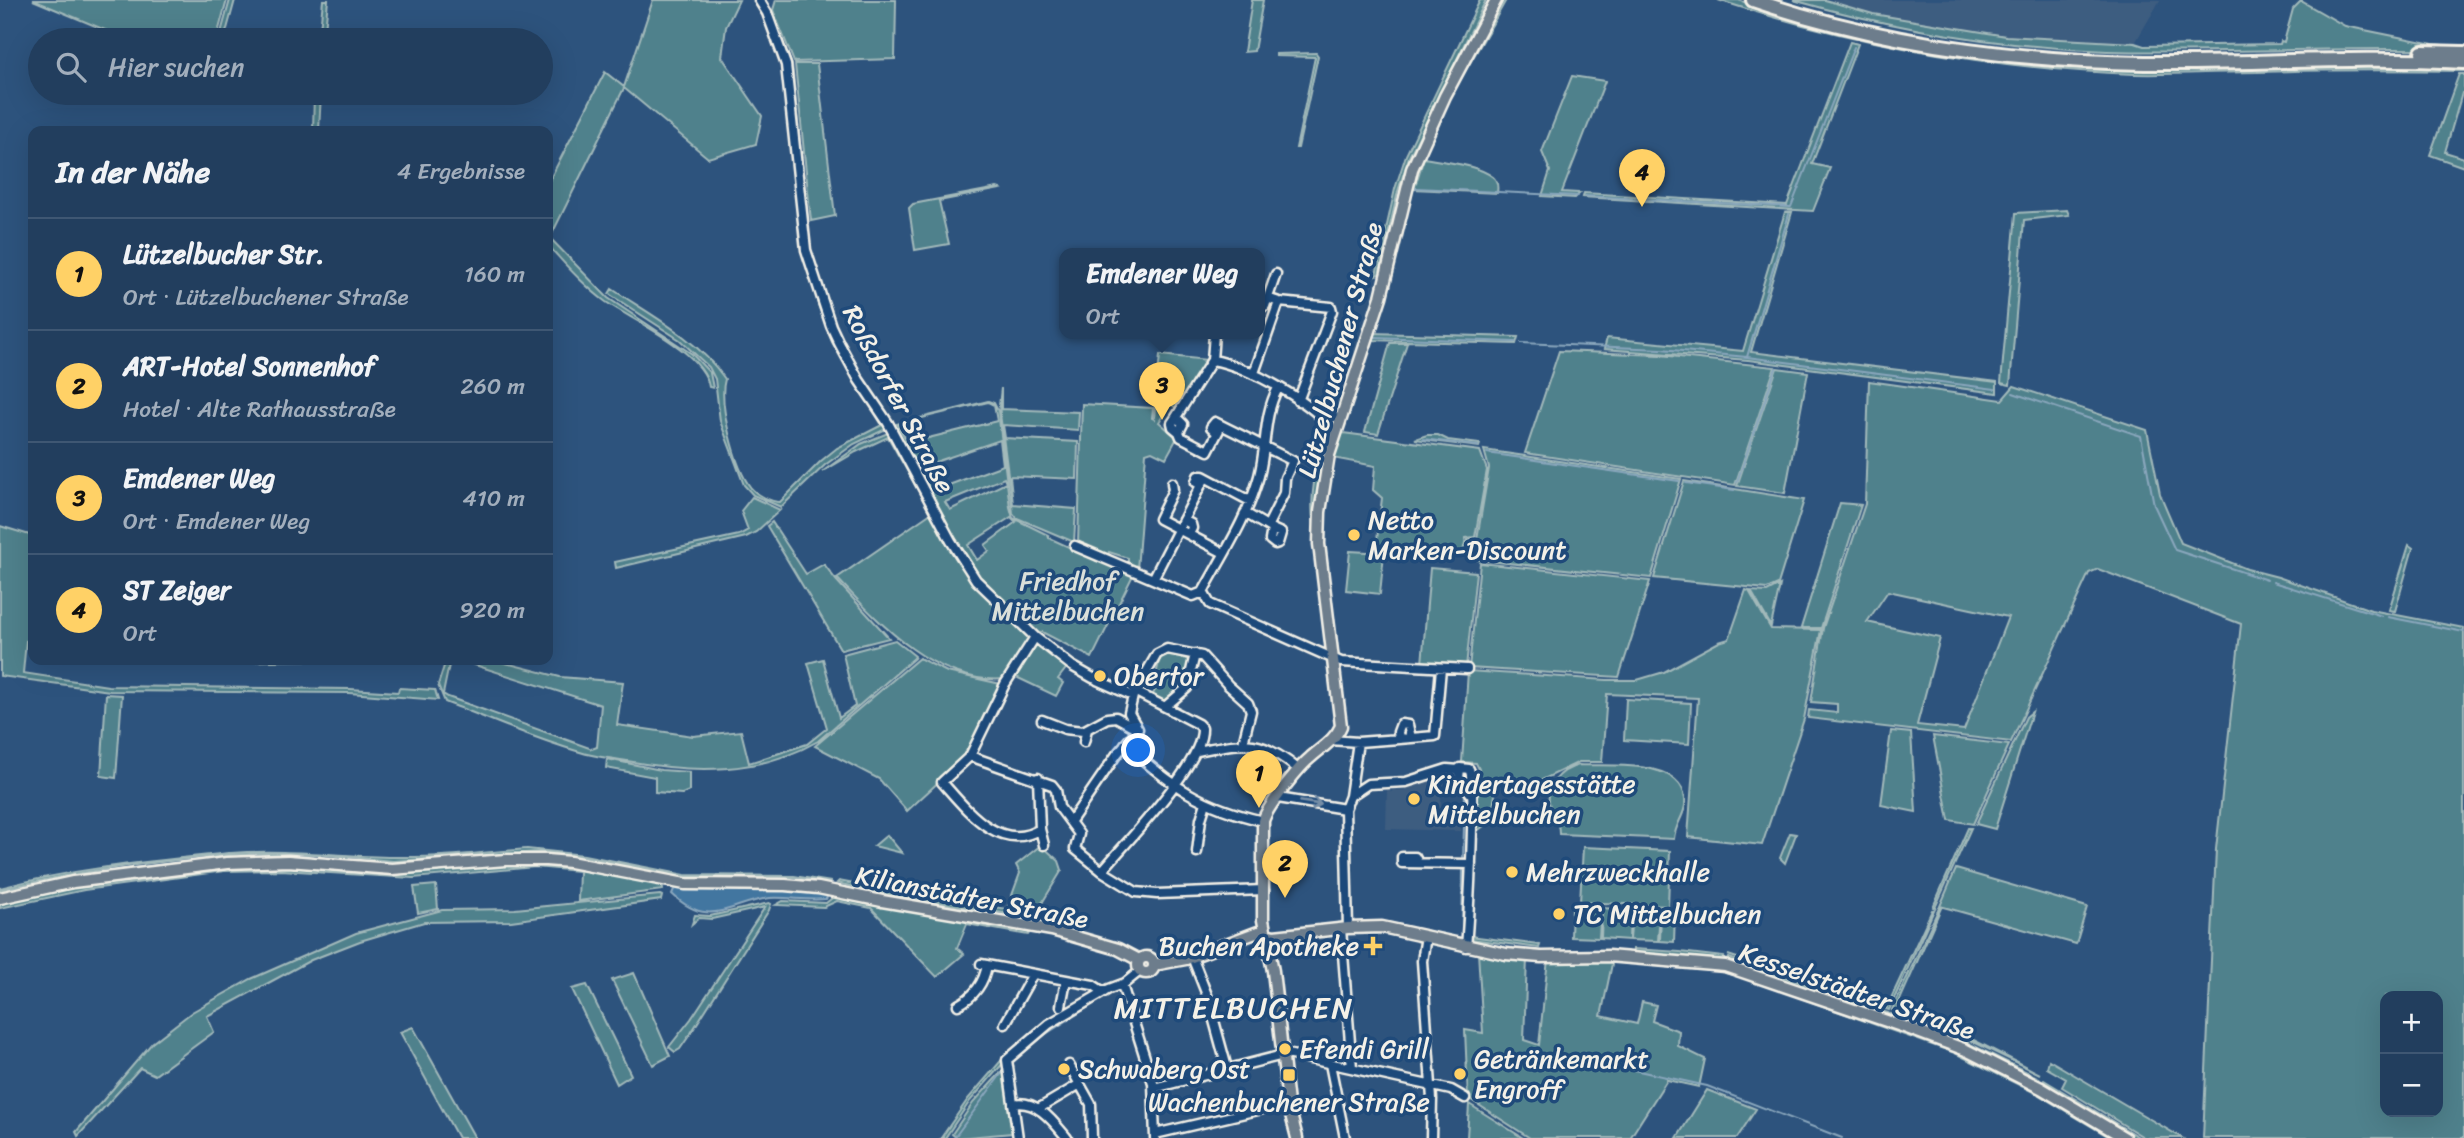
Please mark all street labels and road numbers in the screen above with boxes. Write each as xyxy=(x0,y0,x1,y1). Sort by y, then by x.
street label: Lützelbuchener Straße xyxy=(1284,216,1396,483)
street label: Roßdorfer Straße xyxy=(830,296,968,502)
street label: Kilianstädter Straße xyxy=(852,852,1093,942)
street label: Kesselstädter Straße xyxy=(1733,929,1982,1053)

